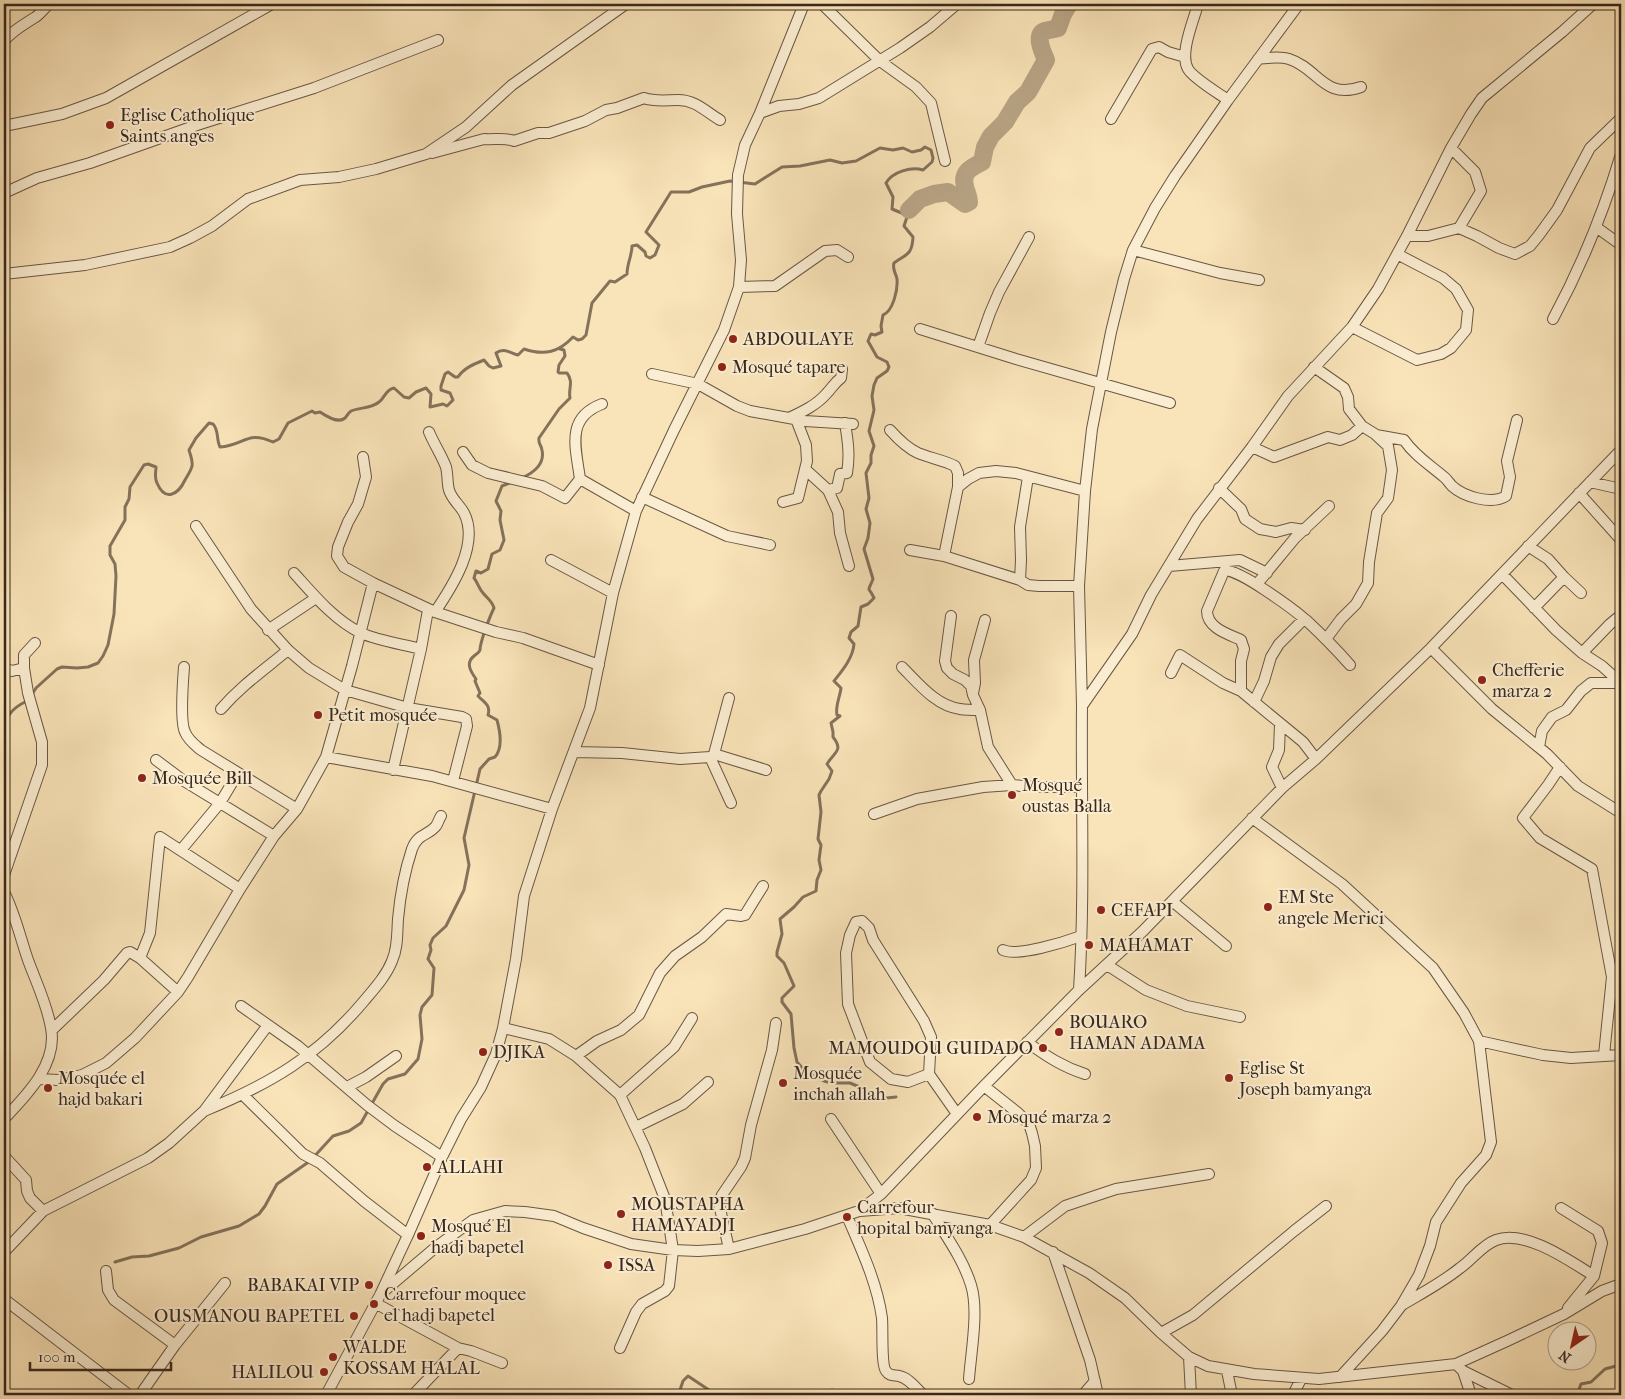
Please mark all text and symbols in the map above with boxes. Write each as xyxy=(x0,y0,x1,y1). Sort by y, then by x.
place label: Eglise Catholique Saints anges xyxy=(120,105,255,147)
marker: Eglise Catholique Saints anges xyxy=(104,119,116,131)
place label: ABDOULAYE xyxy=(742,329,854,350)
marker: ABDOULAYE xyxy=(727,333,739,345)
place label: Mosqué tapare xyxy=(732,357,846,378)
marker: Mosqué tapare xyxy=(716,361,728,373)
place label: Chefferie marza 2 xyxy=(1492,660,1564,702)
marker: Chefferie marza 2 xyxy=(1476,674,1488,686)
place label: Petit mosquée xyxy=(328,705,437,726)
marker: Petit mosquée xyxy=(312,709,324,721)
place label: Mosquée Bill xyxy=(152,768,252,789)
marker: Mosquée Bill xyxy=(136,772,148,784)
place label: Mosqué oustas Balla xyxy=(1022,775,1112,817)
marker: Mosqué oustas Balla xyxy=(1006,789,1018,801)
place label: EM Ste angele Merici xyxy=(1278,887,1385,929)
place label: CEFAPI xyxy=(1111,900,1173,921)
marker: EM Ste angele Merici xyxy=(1262,901,1274,913)
marker: CEFAPI xyxy=(1095,904,1107,916)
place label: MAHAMAT xyxy=(1099,935,1194,956)
marker: MAHAMAT xyxy=(1083,939,1095,951)
place label: BOUARO HAMAN ADAMA xyxy=(1069,1012,1206,1054)
marker: BOUARO HAMAN ADAMA xyxy=(1053,1026,1065,1038)
place label: MAMOUDOU GUIDADO xyxy=(828,1038,1033,1059)
place label: DJIKA xyxy=(493,1042,545,1063)
marker: MAMOUDOU GUIDADO xyxy=(1037,1042,1049,1054)
marker: DJIKA xyxy=(477,1046,489,1058)
place label: Eglise St Joseph bamyanga xyxy=(1237,1058,1373,1100)
place label: Mosquée inchah allah xyxy=(793,1063,886,1105)
place label: Mosquée el hajd bakari xyxy=(58,1068,145,1110)
marker: Eglise St Joseph bamyanga xyxy=(1223,1072,1235,1084)
marker: Mosquée inchah allah xyxy=(777,1077,789,1089)
marker: Mosquée el hajd bakari xyxy=(42,1082,54,1094)
place label: Mosqué marza 2 xyxy=(987,1107,1112,1128)
marker: Mosqué marza 2 xyxy=(971,1111,983,1123)
place label: ALLAHI xyxy=(436,1157,504,1178)
marker: ALLAHI xyxy=(421,1161,433,1173)
place label: MOUSTAPHA HAMAYADJI xyxy=(631,1194,745,1236)
place label: Carrefour hopital bamyanga xyxy=(857,1197,994,1239)
marker: MOUSTAPHA HAMAYADJI xyxy=(615,1208,627,1220)
marker: Carrefour hopital bamyanga xyxy=(841,1211,853,1223)
place label: Mosqué El hadj bapetel xyxy=(431,1216,524,1258)
marker: Mosqué El hadj bapetel xyxy=(415,1230,427,1242)
place label: ISSA xyxy=(618,1255,656,1276)
marker: ISSA xyxy=(602,1259,614,1271)
place label: BABAKAI VIP xyxy=(247,1275,359,1296)
marker: BABAKAI VIP xyxy=(363,1279,375,1291)
place label: Carrefour moquee el hadj bapetel xyxy=(384,1284,526,1326)
marker: Carrefour moquee el hadj bapetel xyxy=(368,1298,380,1310)
place label: OUSMANOU BAPETEL xyxy=(154,1306,344,1327)
marker: OUSMANOU BAPETEL xyxy=(348,1310,360,1322)
north arrow xyxy=(1548,1322,1598,1372)
place label: WALDE KOSSAM HALAL xyxy=(342,1337,480,1379)
scale bar xyxy=(30,1339,171,1371)
text: N xyxy=(1556,1346,1574,1366)
text: 100 m xyxy=(38,1348,76,1366)
marker: WALDE KOSSAM HALAL xyxy=(327,1351,339,1363)
place label: HALILOU xyxy=(231,1362,314,1383)
marker: HALILOU xyxy=(318,1366,330,1378)

